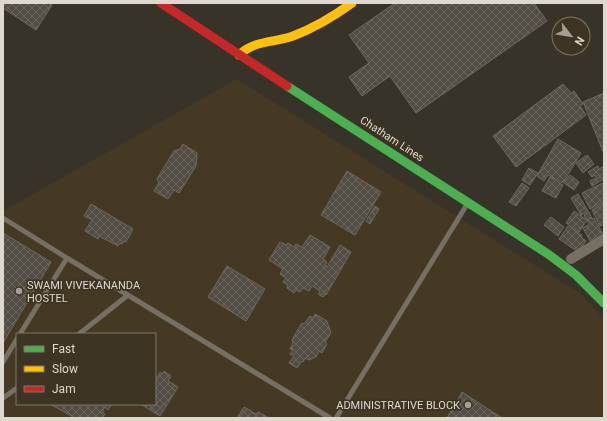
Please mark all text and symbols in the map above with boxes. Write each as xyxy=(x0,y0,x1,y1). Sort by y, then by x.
north arrow xyxy=(551,16,591,56)
text: N xyxy=(571,34,587,48)
street label: Chatham Lines xyxy=(358,114,427,165)
place label: SWAMI VIVEKANANDA HOSTEL xyxy=(27,279,141,305)
marker: SWAMI VIVEKANANDA HOSTEL xyxy=(14,286,24,296)
legend xyxy=(16,333,156,405)
text: Fast xyxy=(52,342,75,356)
text: Slow xyxy=(52,362,78,376)
text: Jam xyxy=(52,382,76,396)
place label: ADMINISTRATIVE BLOCK xyxy=(336,399,460,412)
marker: ADMINISTRATIVE BLOCK xyxy=(463,400,473,410)

